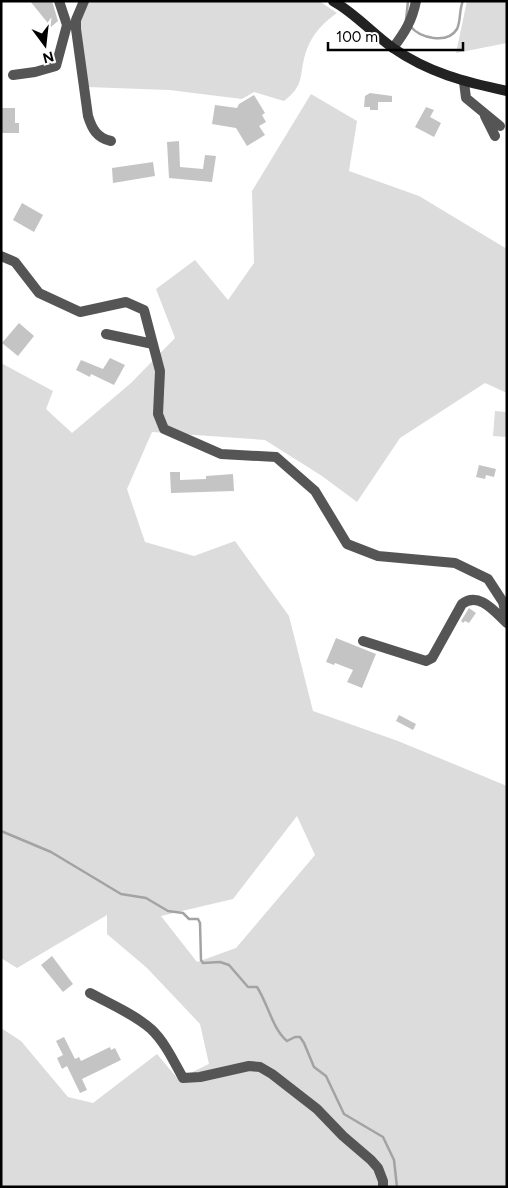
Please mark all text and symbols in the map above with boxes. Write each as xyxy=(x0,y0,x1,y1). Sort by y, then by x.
north arrow xyxy=(20,20,70,70)
scale bar xyxy=(328,20,463,52)
text: 100 m xyxy=(336,28,378,46)
text: N xyxy=(41,47,56,67)

